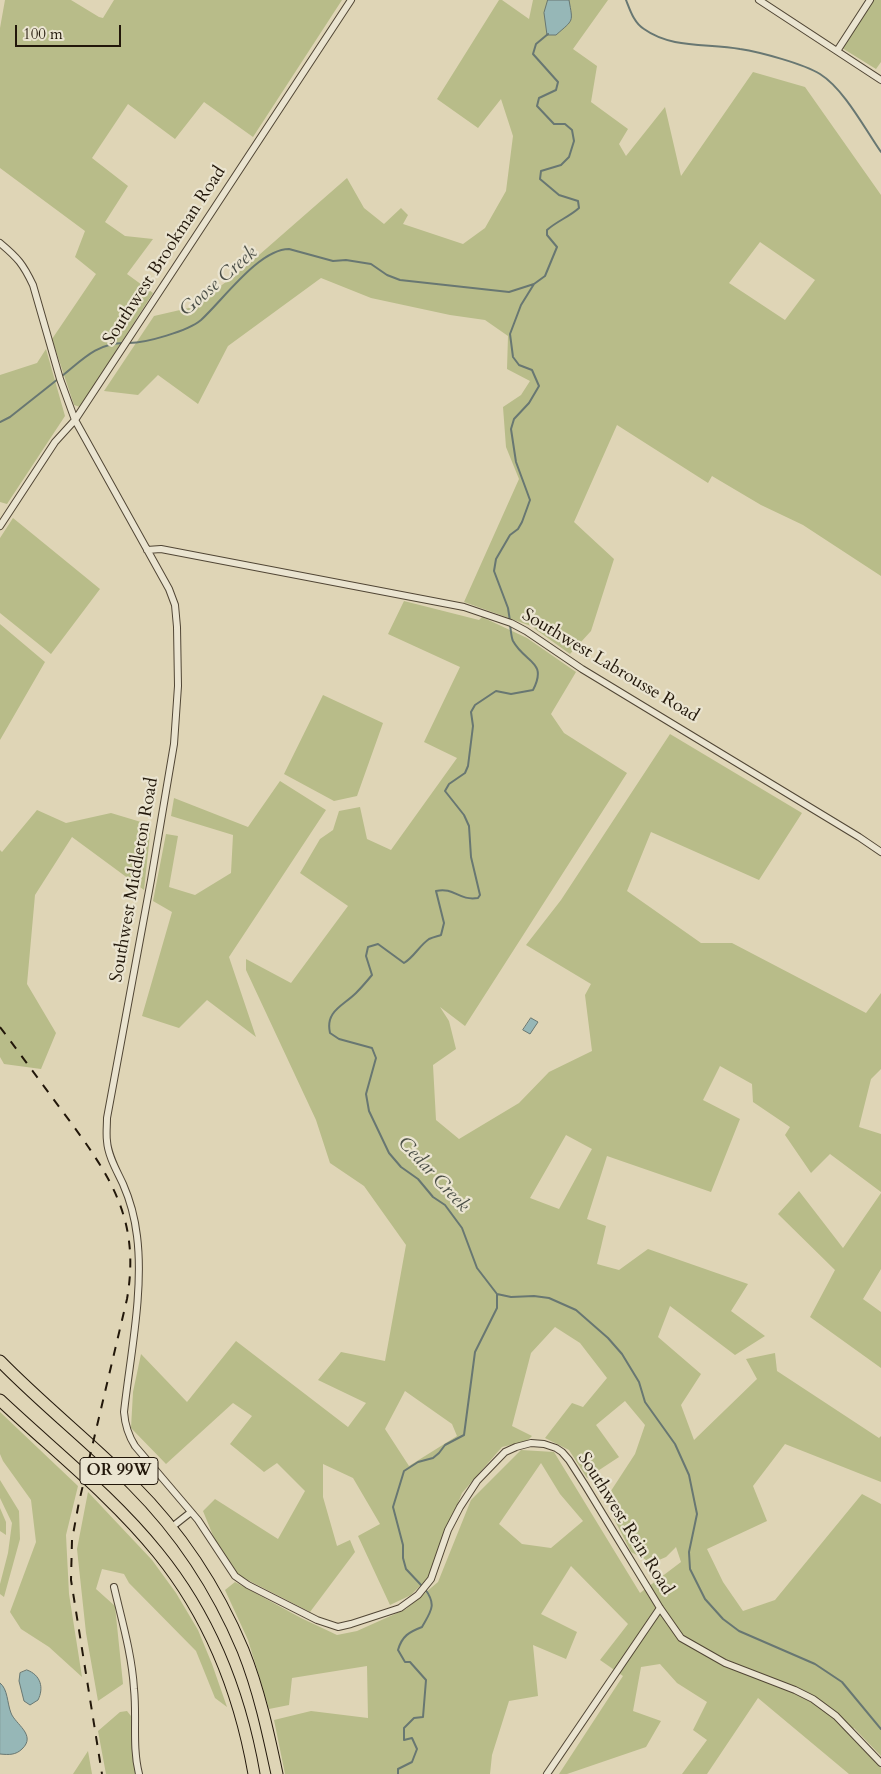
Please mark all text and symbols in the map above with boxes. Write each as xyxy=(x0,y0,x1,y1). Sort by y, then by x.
scale bar xyxy=(18,15,124,47)
text: 100 m xyxy=(23,24,63,44)
street label: Southwest Brookman Road xyxy=(99,163,231,349)
water label: Goose Creek xyxy=(176,242,262,322)
street label: Southwest Labrousse Road xyxy=(518,605,702,727)
street label: Southwest Middleton Road xyxy=(106,776,164,984)
water label: Cedar Creek xyxy=(392,1133,474,1217)
street label: Southwest Rein Road xyxy=(572,1449,678,1599)
road number: OR 99W xyxy=(80,1458,158,1484)

